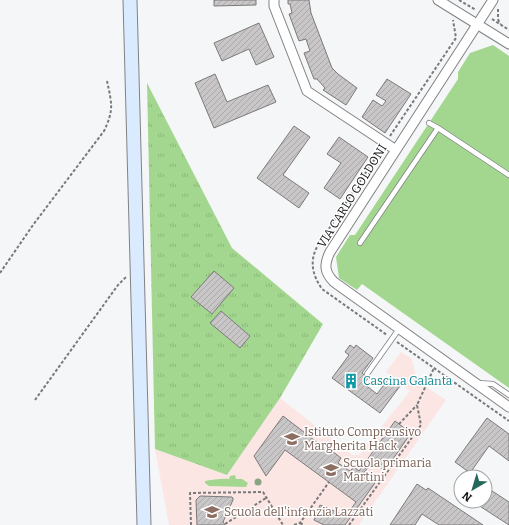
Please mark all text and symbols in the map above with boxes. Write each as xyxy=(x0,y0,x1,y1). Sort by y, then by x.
street label: VIA CARLO GOLDONI xyxy=(314,142,390,250)
building icon: Cascina Galanta xyxy=(342,372,360,390)
place label: Cascina Galanta xyxy=(363,374,453,388)
place label: Istituto Comprensivo Margherita Hack xyxy=(304,425,421,453)
school or university icon: Istituto Comprensivo Margherita Hack xyxy=(283,430,301,448)
place label: Scuola primaria Martini xyxy=(343,456,432,484)
school or university icon: Scuola primaria Martini xyxy=(322,461,340,479)
north arrow xyxy=(453,469,493,509)
text: N xyxy=(459,488,475,504)
school or university icon: Scuola dell'infanzia Lazzati xyxy=(203,503,221,521)
place label: Scuola dell'infanzia Lazzati xyxy=(224,505,374,519)

